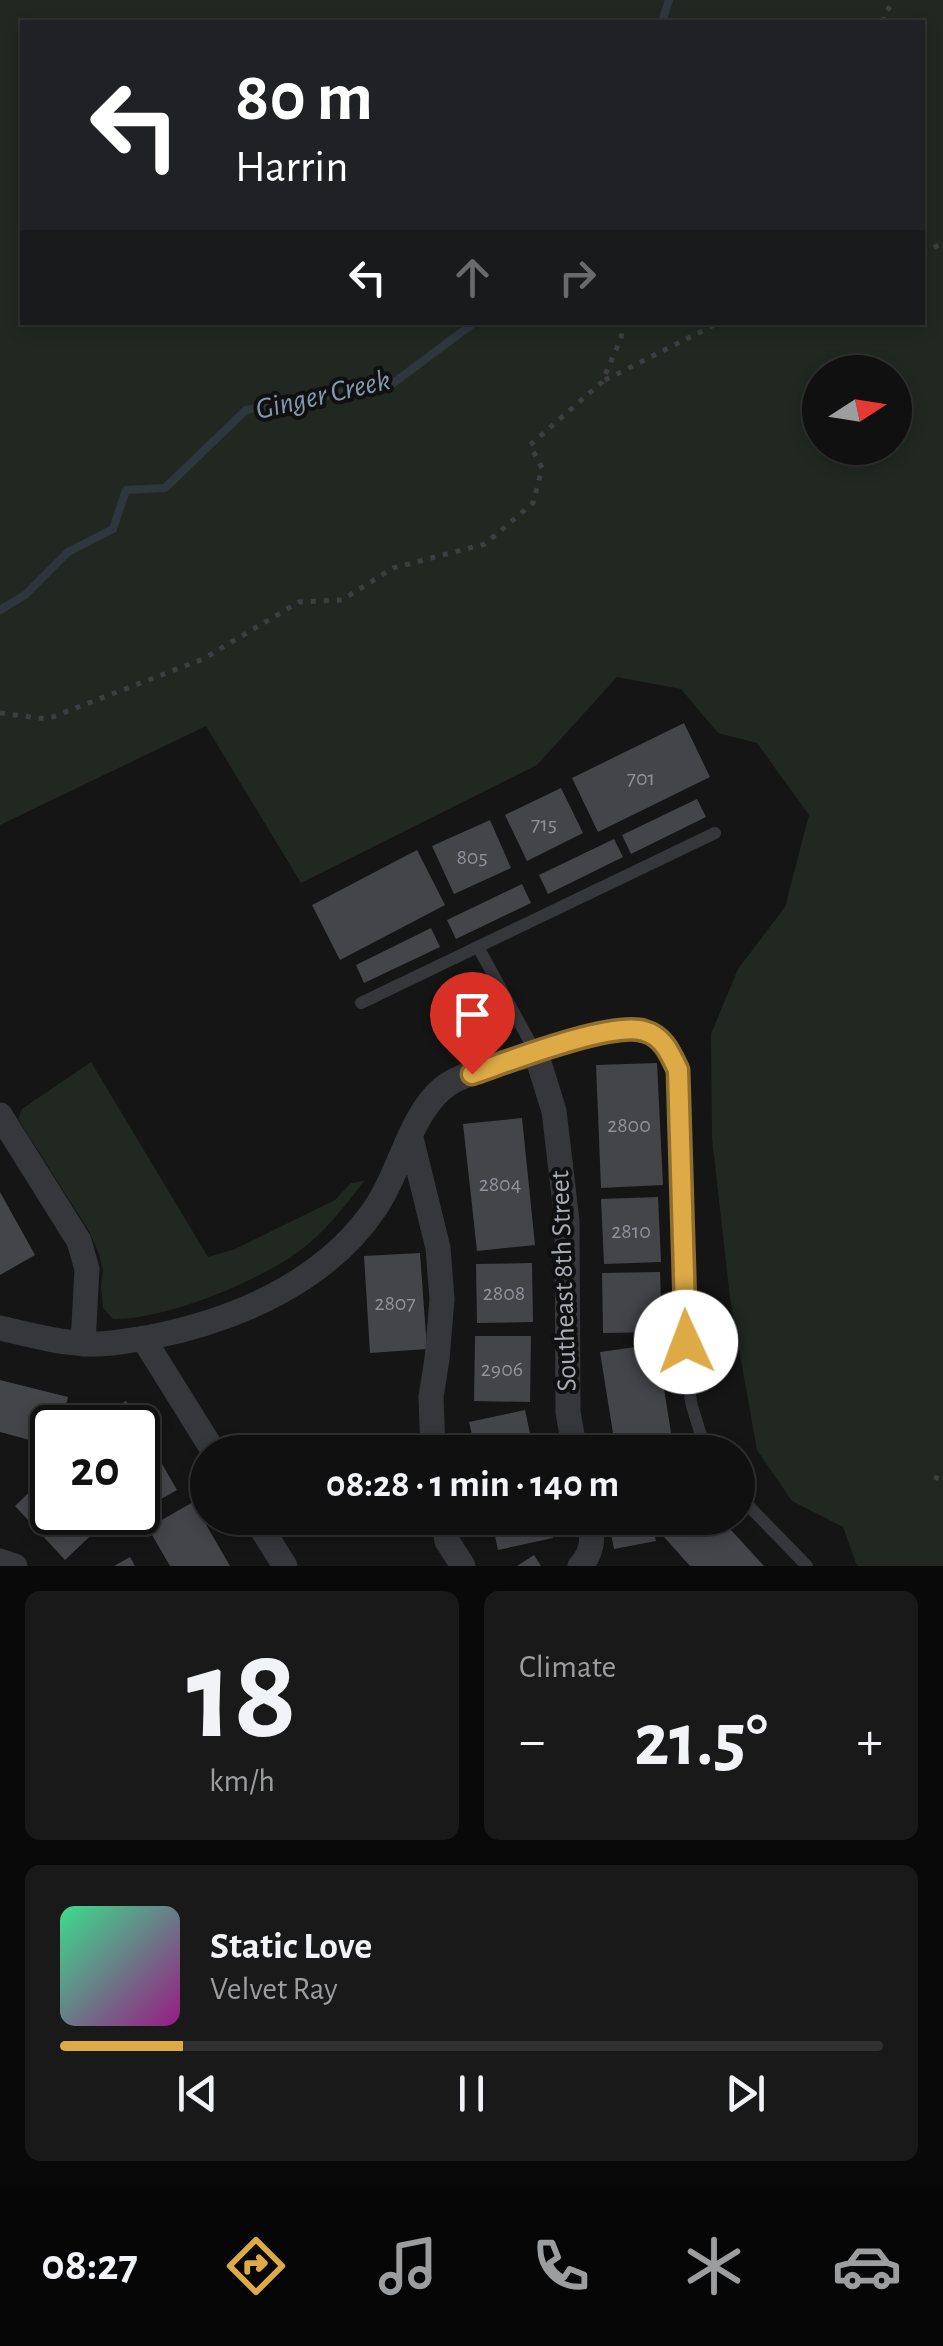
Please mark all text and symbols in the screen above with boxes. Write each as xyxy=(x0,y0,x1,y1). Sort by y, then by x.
icon: left xyxy=(70,60,200,190)
text: 80 m xyxy=(235,63,373,133)
text: Harrin xyxy=(235,145,348,190)
icon: left xyxy=(340,250,395,305)
icon: ahead xyxy=(445,250,500,305)
icon: right xyxy=(550,250,605,305)
north arrow xyxy=(802,355,912,465)
map controls xyxy=(802,355,912,465)
water label: Ginger Creek xyxy=(253,365,393,425)
house number: 701 xyxy=(627,767,655,789)
house number: 715 xyxy=(531,813,557,835)
house number: 805 xyxy=(456,846,488,868)
pin xyxy=(430,972,515,1075)
icon: arrive xyxy=(445,987,500,1042)
house number: 2800 xyxy=(607,1114,651,1136)
street label: Southeast 8th Street xyxy=(546,1170,582,1392)
house number: 2804 xyxy=(479,1173,521,1195)
house number: 2810 xyxy=(611,1220,651,1242)
house number: 2808 xyxy=(483,1282,525,1304)
position arrow xyxy=(634,1290,738,1394)
house number: 2807 xyxy=(374,1292,416,1314)
house number: 2906 xyxy=(481,1358,523,1380)
speed limit sign: 20 xyxy=(30,1405,160,1535)
text: 08:28 · 1 min · 140 m xyxy=(326,1466,619,1504)
text: 18 xyxy=(187,1632,297,1762)
text: Climate xyxy=(519,1651,616,1683)
text: 21.5° xyxy=(634,1704,768,1779)
text: − xyxy=(519,1714,545,1769)
text: + xyxy=(857,1714,883,1769)
text: km/h xyxy=(209,1765,275,1797)
text: Static Love xyxy=(210,1928,372,1966)
text: Velvet Ray xyxy=(210,1973,338,2005)
icon: previous xyxy=(170,2066,225,2121)
icon: pause xyxy=(444,2066,499,2121)
icon: next xyxy=(718,2066,773,2121)
icon: directions xyxy=(221,2231,291,2301)
icon: music xyxy=(373,2231,443,2301)
icon: phone xyxy=(526,2231,596,2301)
icon: climate xyxy=(679,2231,749,2301)
icon: car xyxy=(832,2231,902,2301)
text: 08:27 xyxy=(41,2243,138,2288)

